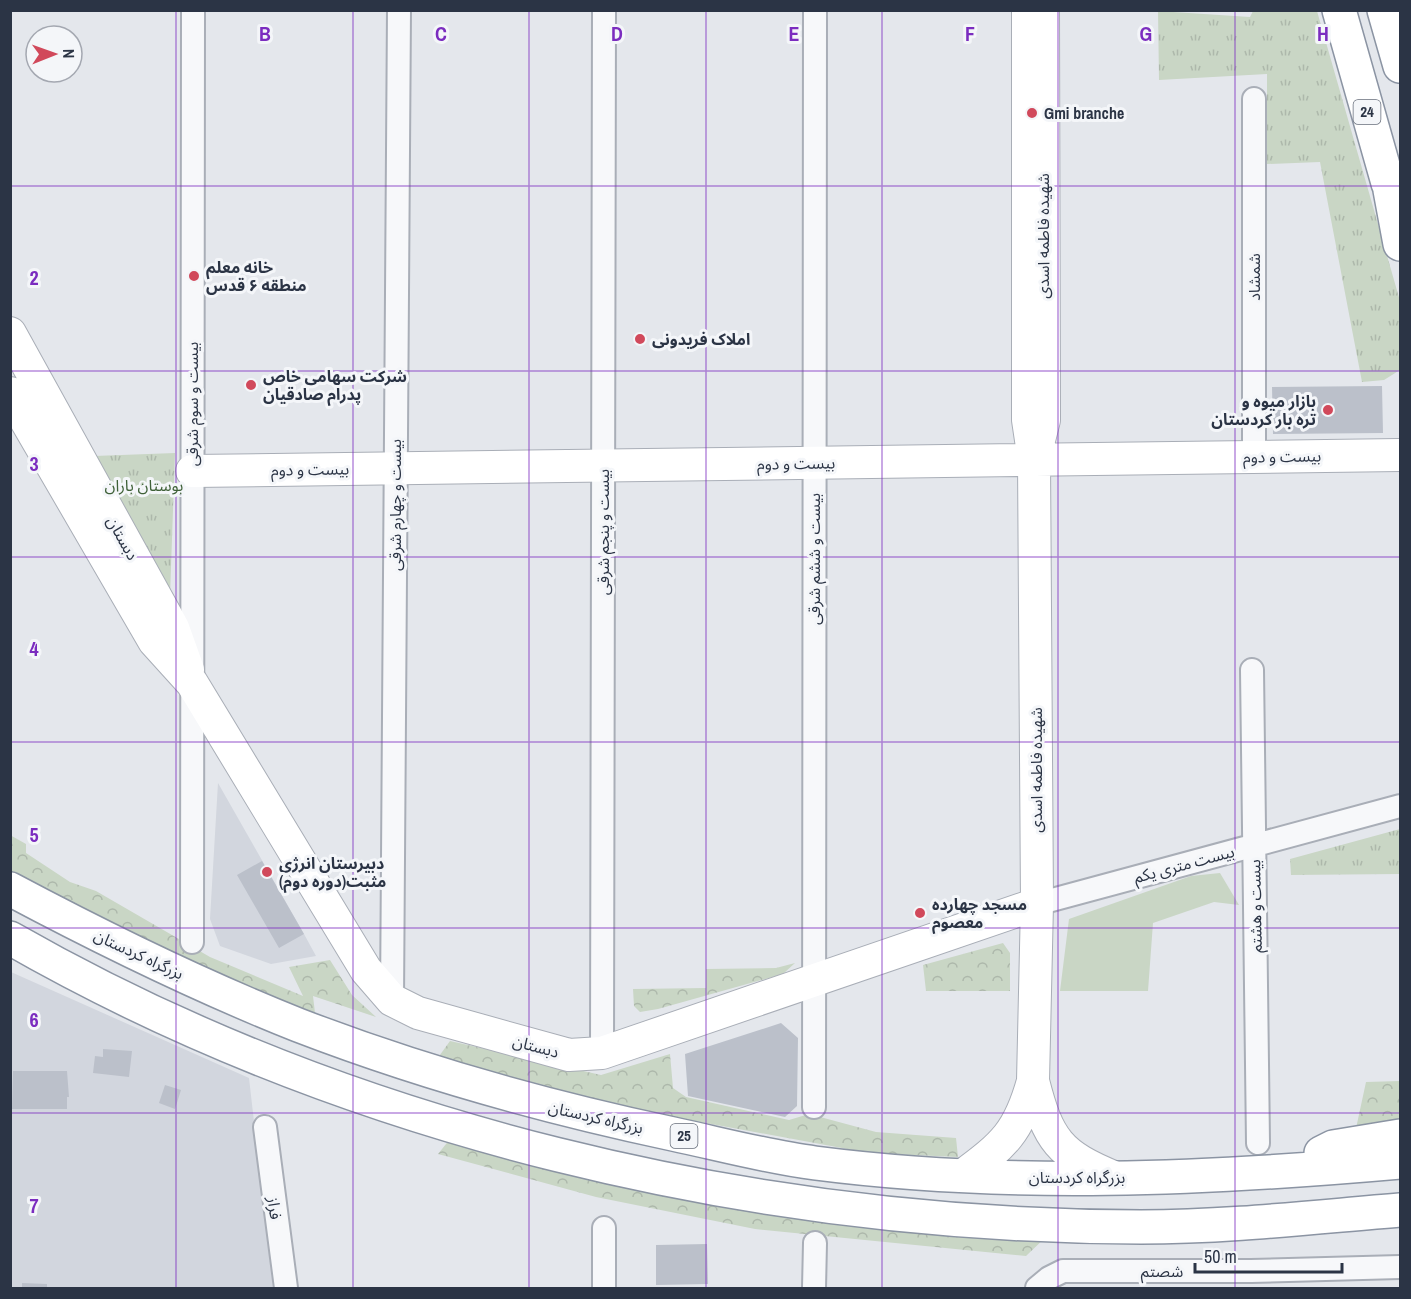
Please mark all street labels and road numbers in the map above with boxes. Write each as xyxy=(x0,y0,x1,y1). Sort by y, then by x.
road number: 24 xyxy=(1354,100,1380,124)
street label: شهیده فاطمه اسدی xyxy=(1032,173,1054,299)
street label: شمشاد xyxy=(1243,253,1265,301)
street label: بیست و سوم شرقی xyxy=(181,342,205,466)
street label: بیست و چهارم شرقی xyxy=(384,439,408,571)
street label: بیست و دوم xyxy=(1243,444,1321,470)
street label: بیست و دوم xyxy=(757,451,835,477)
street label: بیست و دوم xyxy=(271,457,349,483)
street label: بیست و پنجم شرقی xyxy=(592,469,616,595)
street label: بیست و ششم شرقی xyxy=(803,493,827,625)
street label: دبستان xyxy=(102,512,144,564)
street label: شهیده فاطمه اسدی xyxy=(1025,707,1047,833)
street label: بیست متری یکم xyxy=(1131,840,1237,890)
street label: بیست و هشتم xyxy=(1243,859,1269,953)
street label: بزرگراه کردستان xyxy=(91,924,187,984)
street label: دبستان xyxy=(510,1029,562,1063)
street label: بزرگراه کردستان xyxy=(546,1095,646,1139)
road number: 25 xyxy=(670,1124,698,1148)
street label: بزرگراه کردستان xyxy=(1029,1166,1125,1188)
street label: فراز xyxy=(263,1194,287,1221)
street label: شصتم xyxy=(1141,1260,1183,1284)

